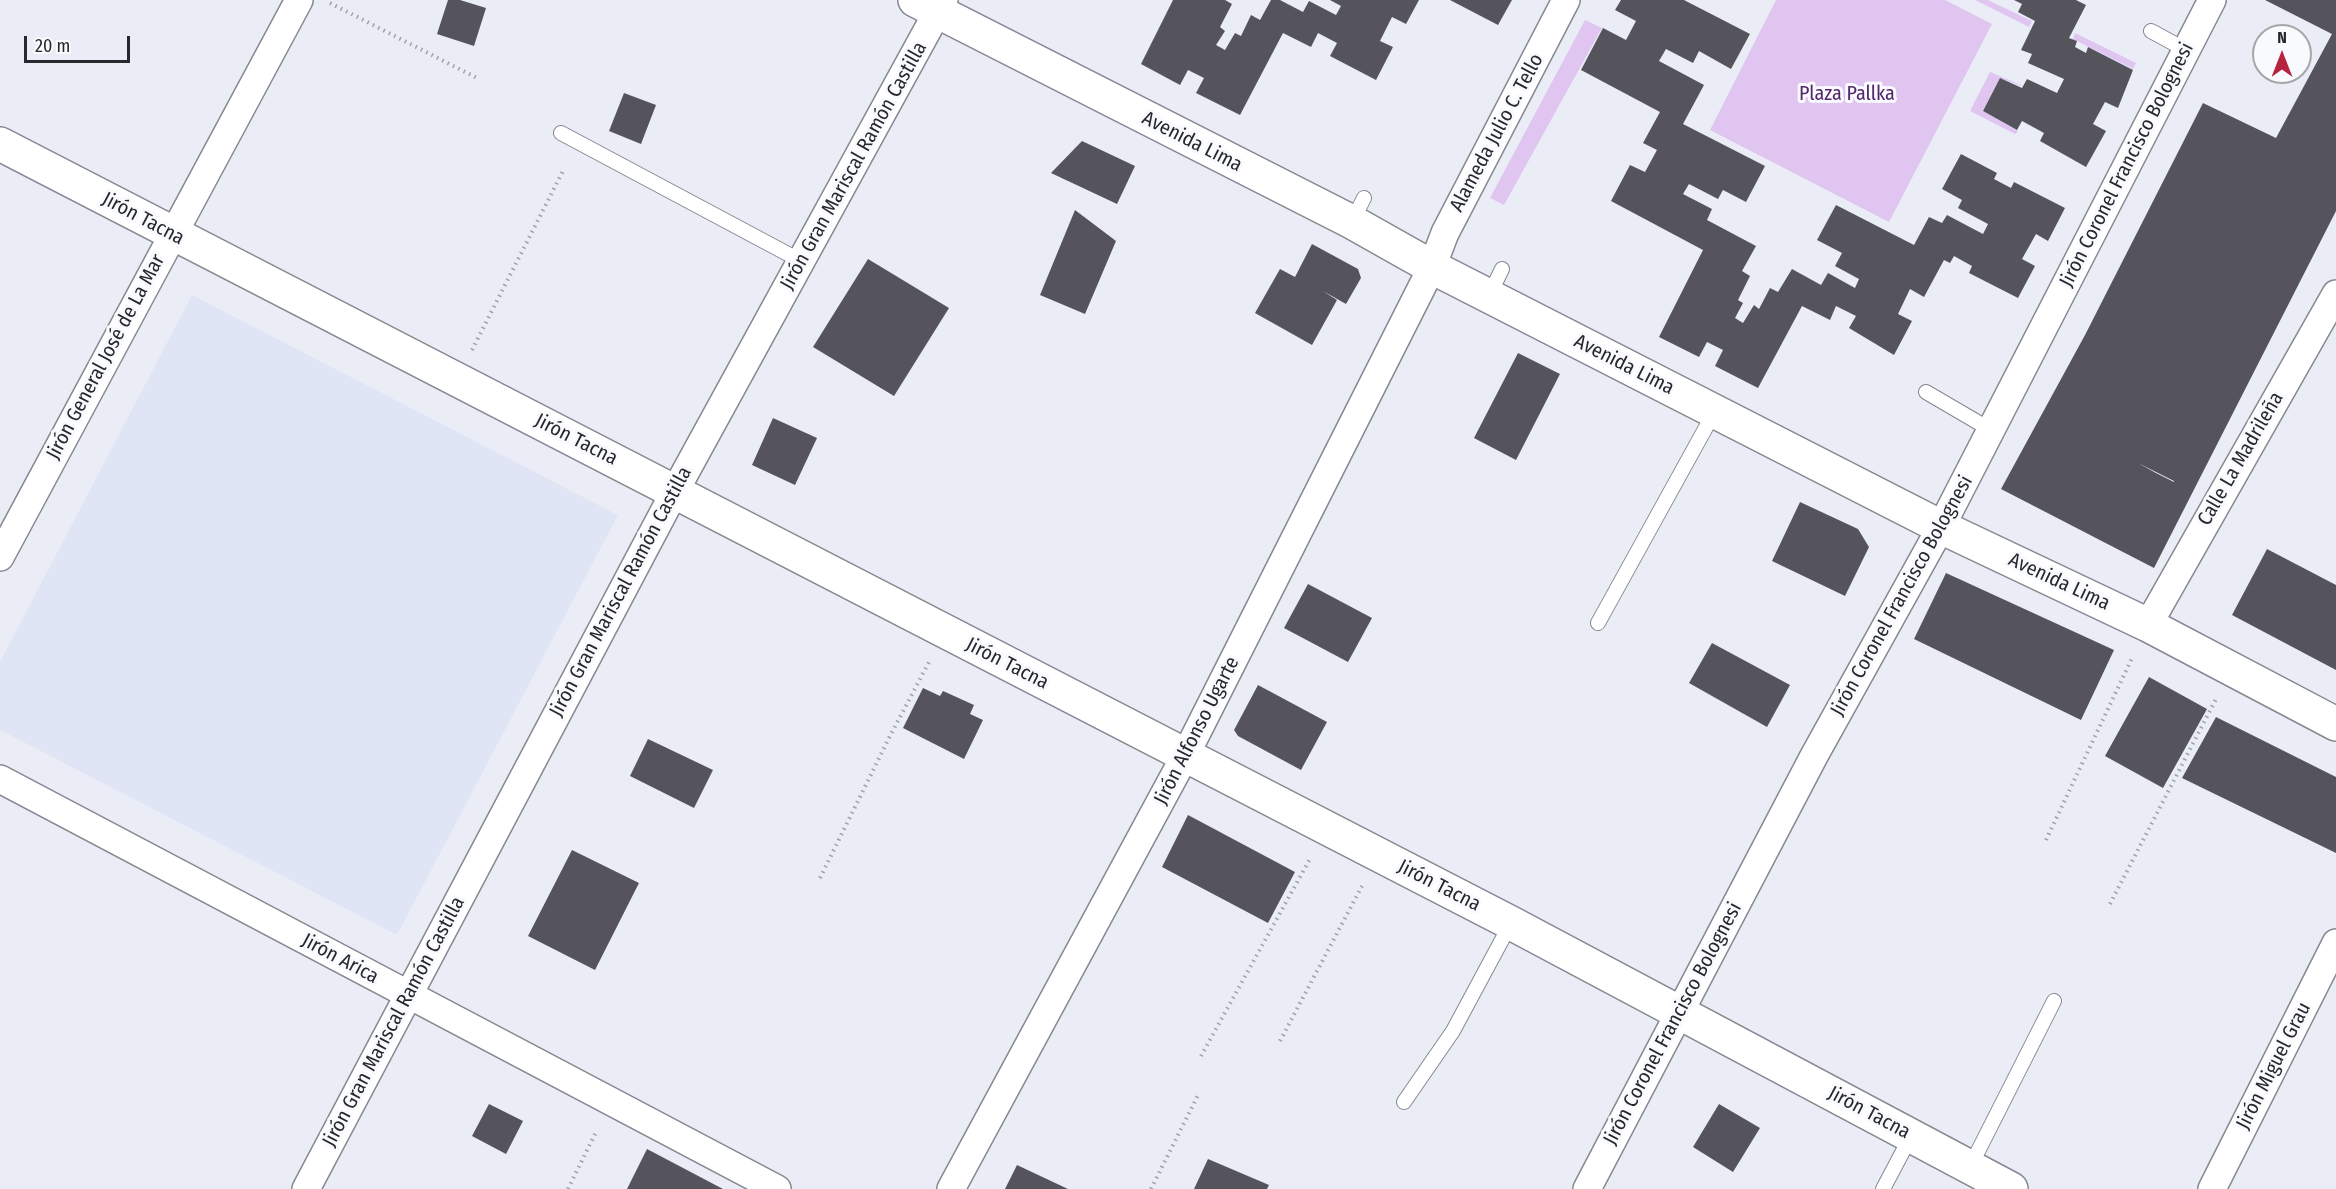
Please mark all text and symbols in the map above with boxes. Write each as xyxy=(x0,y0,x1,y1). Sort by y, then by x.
scale bar xyxy=(27,24,134,62)
north arrow xyxy=(2252,24,2312,84)
text: N xyxy=(2277,28,2287,47)
text: 20 m xyxy=(35,35,70,57)
street label: Jirón Gran Mariscal Ramón Castilla xyxy=(776,38,932,294)
street label: Jirón Coronel Francisco Bolognesi xyxy=(2055,39,2199,291)
street label: Alameda Julio C. Tello xyxy=(1445,50,1549,216)
park label: Plaza Pallka xyxy=(1799,82,1895,106)
street label: Avenida Lima xyxy=(1138,107,1246,177)
street label: Jirón Tacna xyxy=(98,187,188,251)
street label: Jirón General José de La Mar xyxy=(42,250,170,464)
street label: Avenida Lima xyxy=(1570,330,1678,400)
street label: Calle La Madrileña xyxy=(2193,388,2289,530)
street label: Jirón Tacna xyxy=(531,409,621,471)
street label: Jirón Gran Mariscal Ramón Castilla xyxy=(545,463,697,721)
street label: Jirón Coronel Francisco Bolognesi xyxy=(1826,472,1978,720)
street label: Avenida Lima xyxy=(2004,548,2114,616)
street label: Jirón Tacna xyxy=(962,633,1052,695)
street label: Jirón Alfonso Ugarte xyxy=(1149,653,1245,809)
street label: Jirón Tacna xyxy=(1394,855,1484,917)
street label: Jirón Gran Mariscal Ramón Castilla xyxy=(318,893,470,1151)
street label: Jirón Coronel Francisco Bolognesi xyxy=(1599,899,1747,1149)
street label: Jirón Arica xyxy=(298,929,382,989)
street label: Jirón Miguel Grau xyxy=(2232,998,2316,1134)
street label: Jirón Tacna xyxy=(1824,1081,1914,1145)

